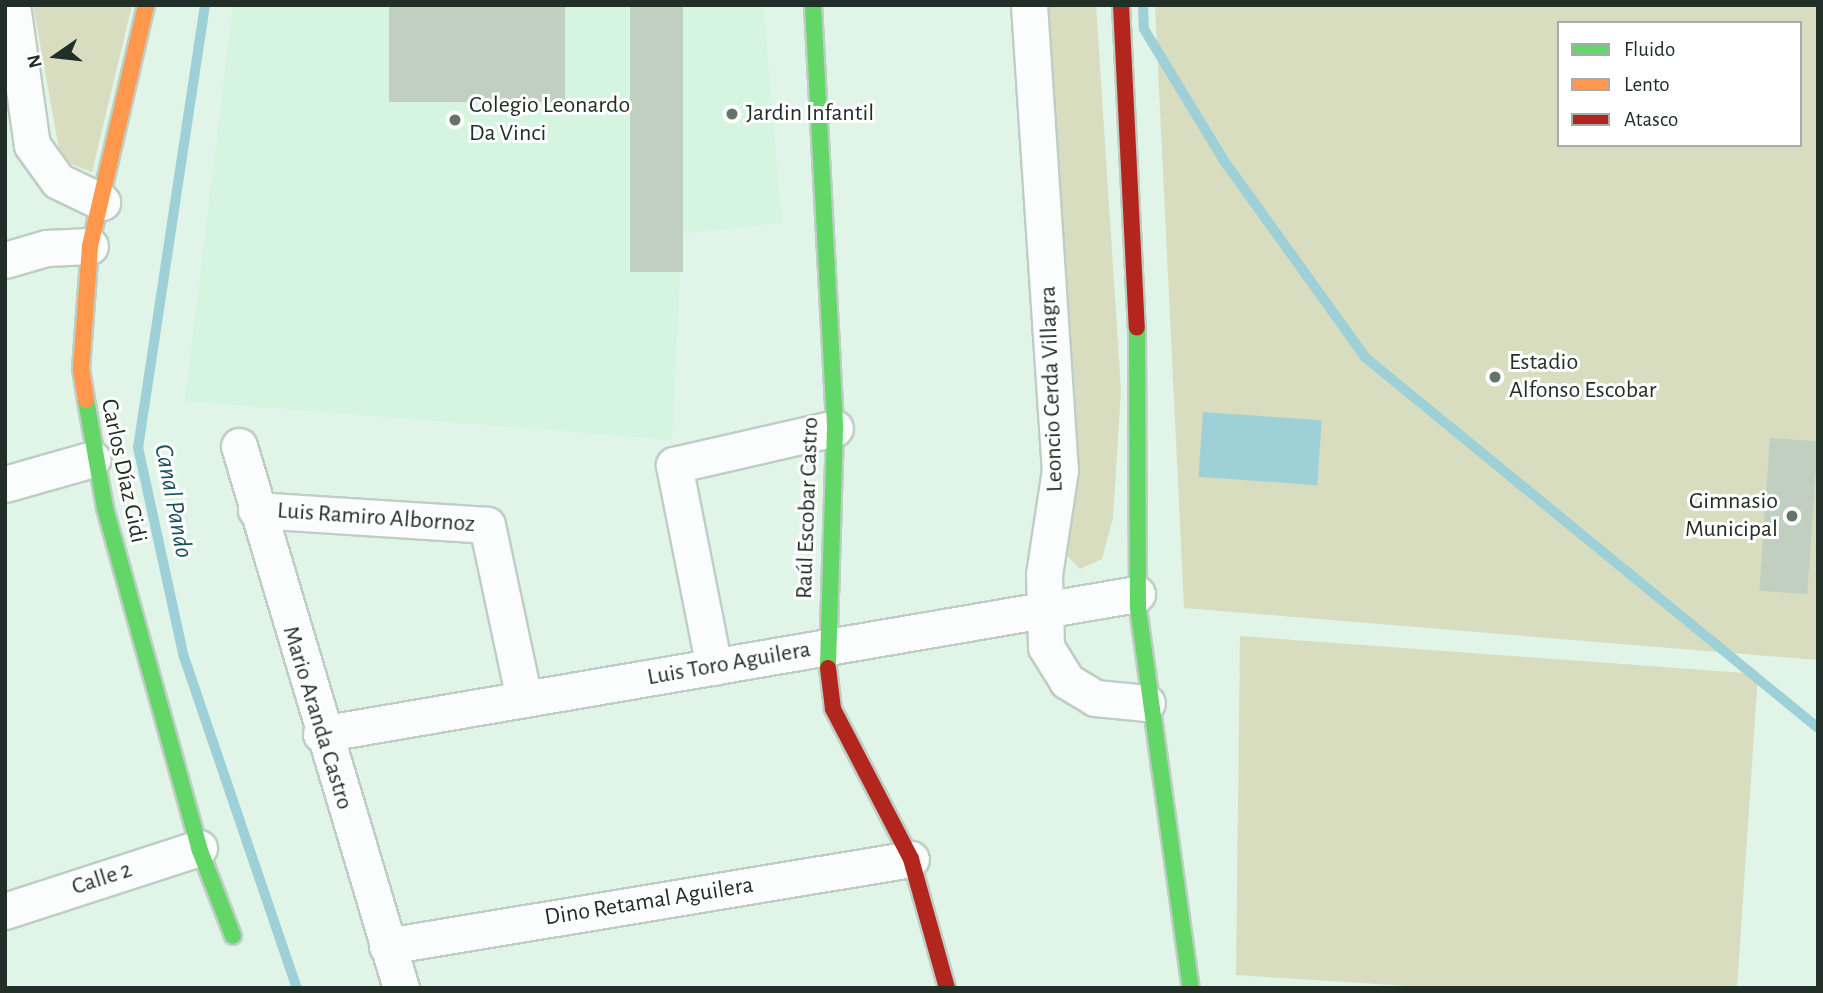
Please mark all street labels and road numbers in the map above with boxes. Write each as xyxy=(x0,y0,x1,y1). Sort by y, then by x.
street label: Leoncio Cerda Villagra xyxy=(1034,285,1070,493)
street label: Carlos Díaz Gidi xyxy=(94,396,152,546)
street label: Raúl Escobar Castro xyxy=(790,417,826,599)
street label: Luis Ramiro Albornoz xyxy=(276,497,476,539)
street label: Mario Aranda Castro xyxy=(275,623,359,813)
street label: Luis Toro Aguilera xyxy=(645,635,813,693)
street label: Calle 2 xyxy=(68,856,136,902)
street label: Dino Retamal Aguilera xyxy=(543,871,755,933)

